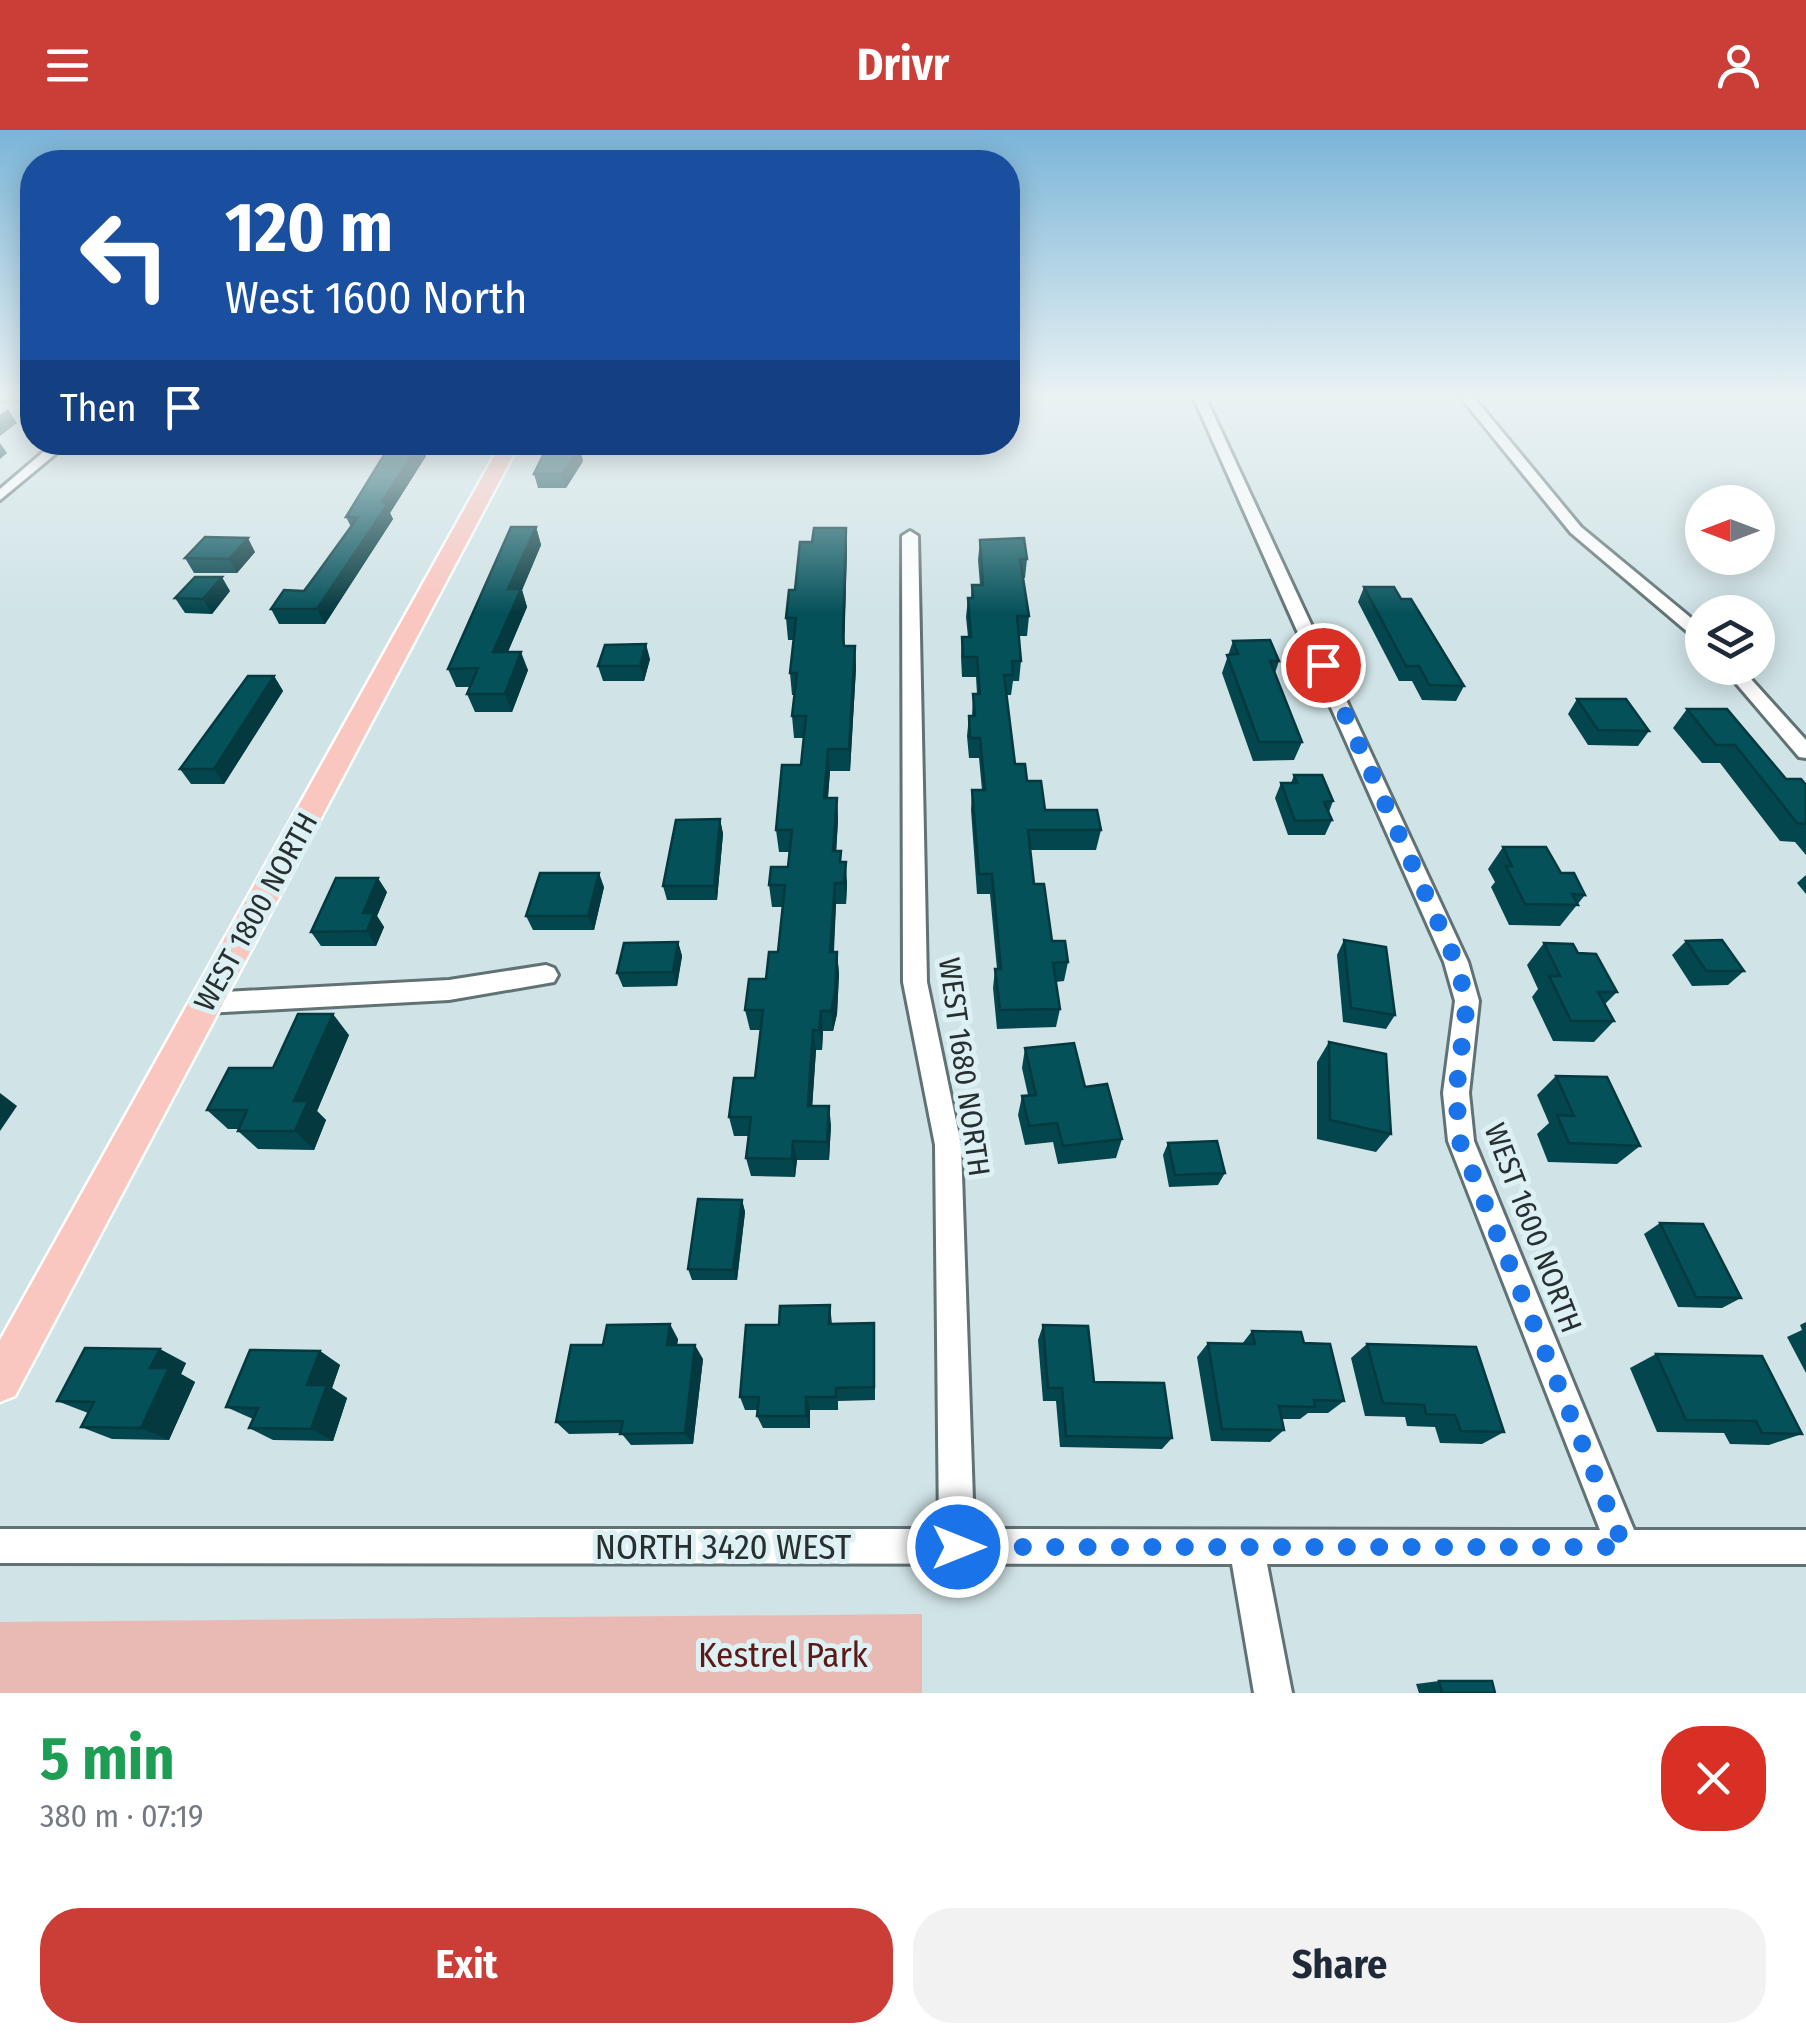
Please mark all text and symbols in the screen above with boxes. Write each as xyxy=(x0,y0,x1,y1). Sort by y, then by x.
icon: menu xyxy=(40,38,95,93)
text: Drivr xyxy=(857,38,949,92)
icon: person xyxy=(1711,38,1766,93)
text: 120 m xyxy=(225,186,393,270)
icon: left xyxy=(60,190,190,320)
text: West 1600 North xyxy=(225,271,527,325)
icon: arrive xyxy=(156,380,211,435)
text: Then xyxy=(60,385,136,431)
north arrow xyxy=(1685,485,1775,575)
map controls xyxy=(1685,485,1775,685)
button: layers xyxy=(1685,595,1775,685)
pin xyxy=(1281,623,1366,708)
icon: arrive xyxy=(1296,638,1351,693)
street label: WEST 1800 NORTH xyxy=(187,807,325,1017)
street label: WEST 1680 NORTH xyxy=(931,955,997,1179)
street label: WEST 1600 NORTH xyxy=(1477,1118,1589,1338)
position arrow xyxy=(906,1495,1010,1599)
street label: NORTH 3420 WEST xyxy=(595,1526,852,1568)
park label: Kestrel Park xyxy=(698,1634,869,1676)
text: 5 min xyxy=(40,1723,175,1795)
button: close xyxy=(1661,1726,1766,1831)
text: 380 m · 07:19 xyxy=(40,1797,204,1835)
button: Exit xyxy=(40,1908,893,2023)
button: Share xyxy=(913,1908,1766,2023)

